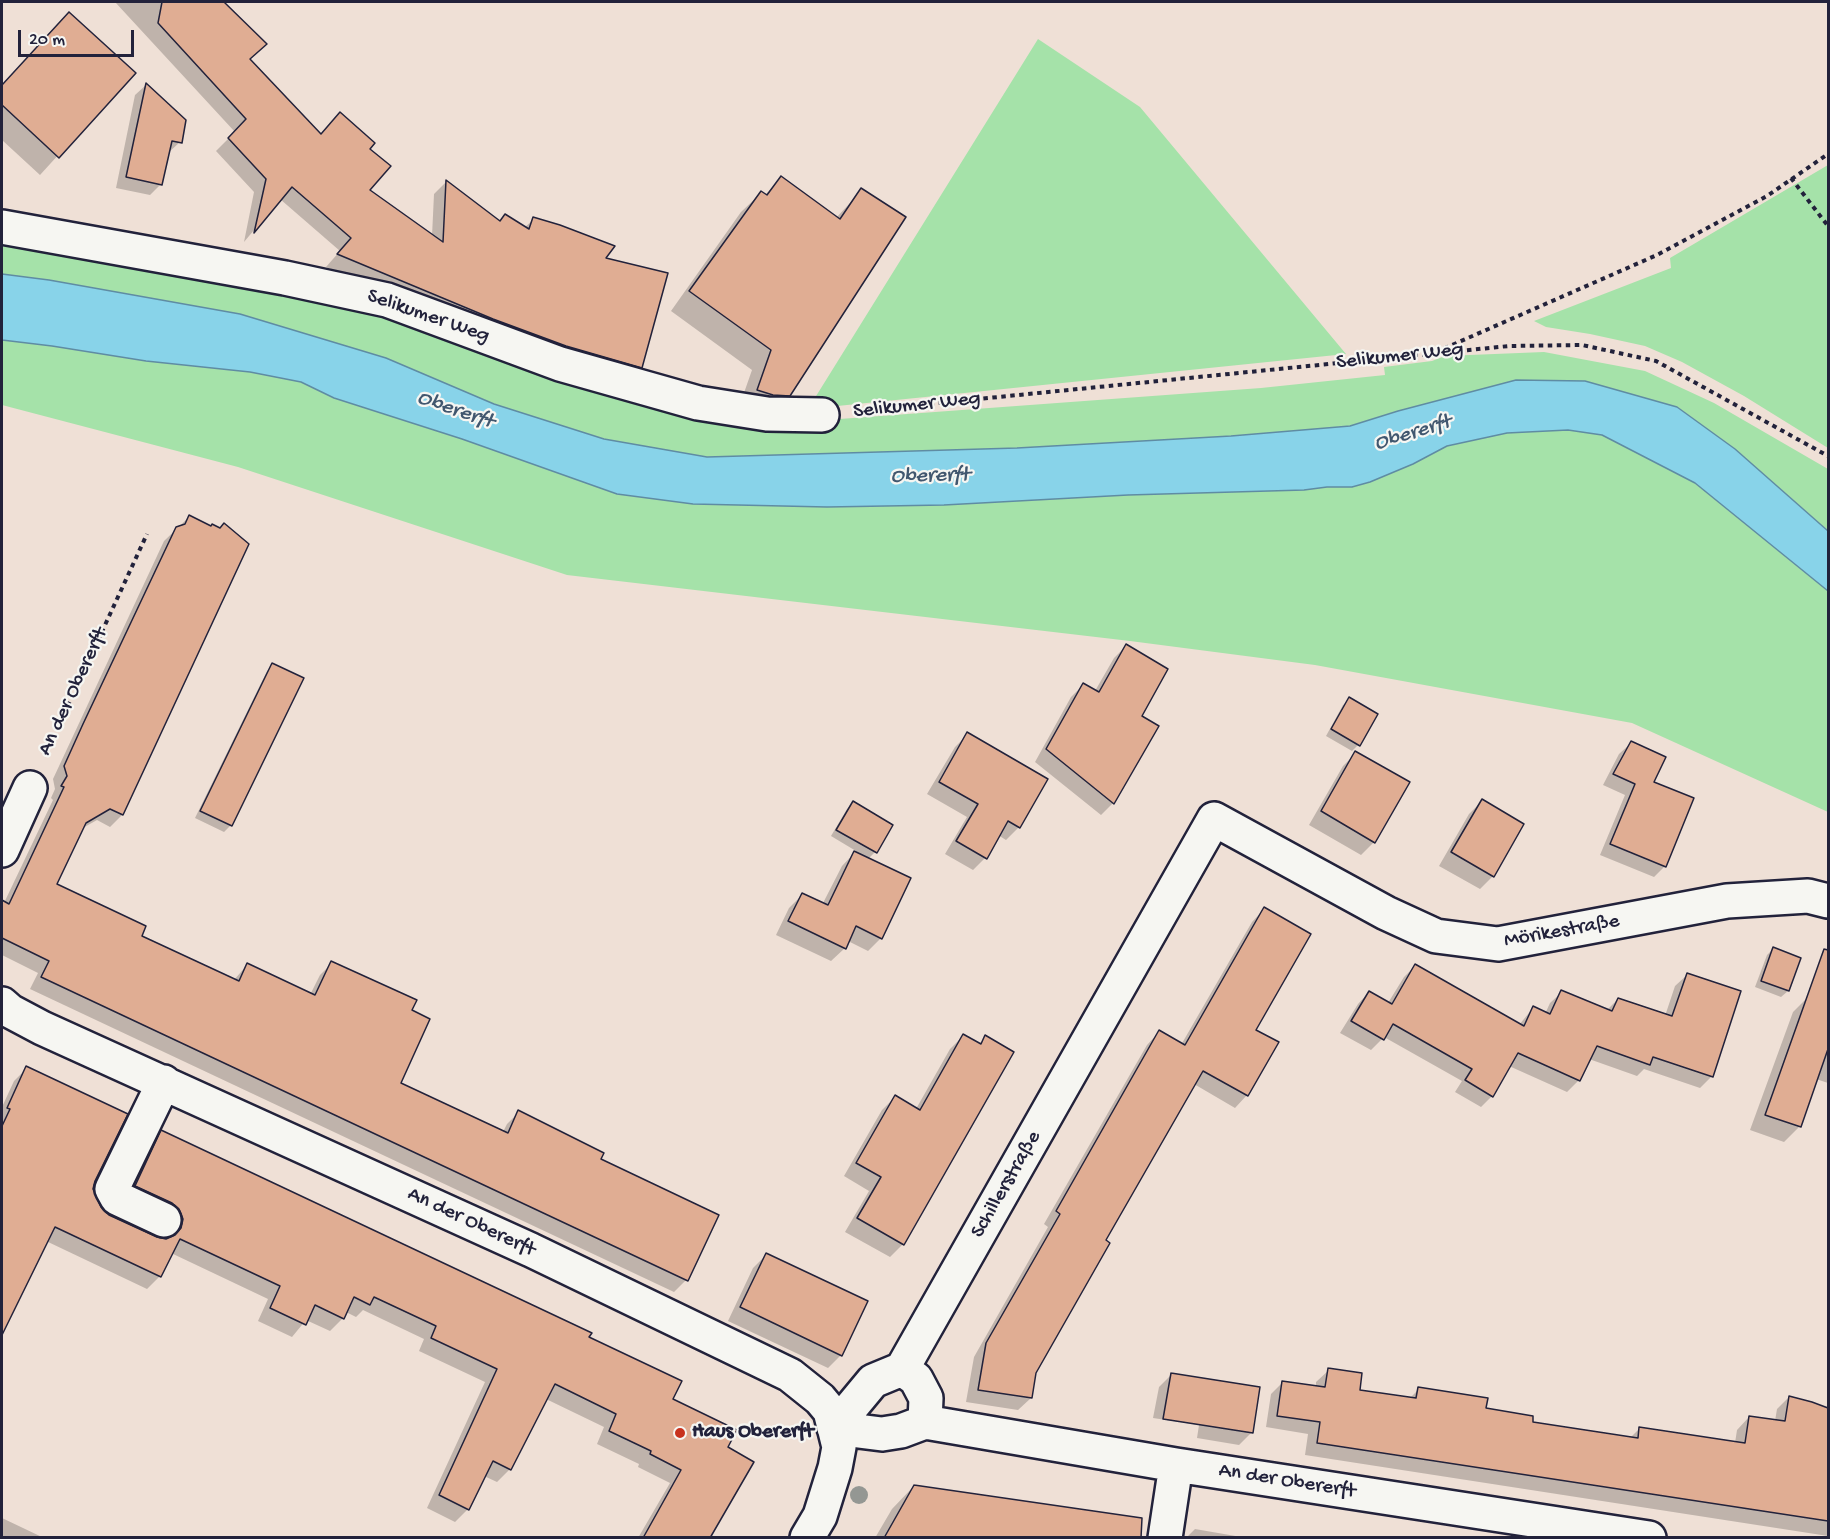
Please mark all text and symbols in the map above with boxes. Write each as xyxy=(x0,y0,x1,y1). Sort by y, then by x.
scale bar xyxy=(21,18,136,56)
text: 20 m xyxy=(29,30,65,51)
street label: Selikumer Weg xyxy=(363,284,493,350)
street label: Selikumer Weg xyxy=(1335,338,1465,376)
water label: Obererft xyxy=(413,386,497,436)
street label: Selikumer Weg xyxy=(852,387,982,425)
water label: Obererft xyxy=(1371,410,1455,458)
water label: Obererft xyxy=(890,463,970,491)
street label: An der Obererft xyxy=(33,624,115,760)
street label: Mörikestraße xyxy=(1502,909,1622,955)
street label: Schillerstraße xyxy=(966,1127,1048,1243)
street label: An der Obererft xyxy=(403,1182,539,1264)
place label: Haus Obererft xyxy=(692,1420,813,1446)
marker: Haus Obererft xyxy=(673,1426,687,1440)
street label: An der Obererft xyxy=(1217,1459,1357,1505)

